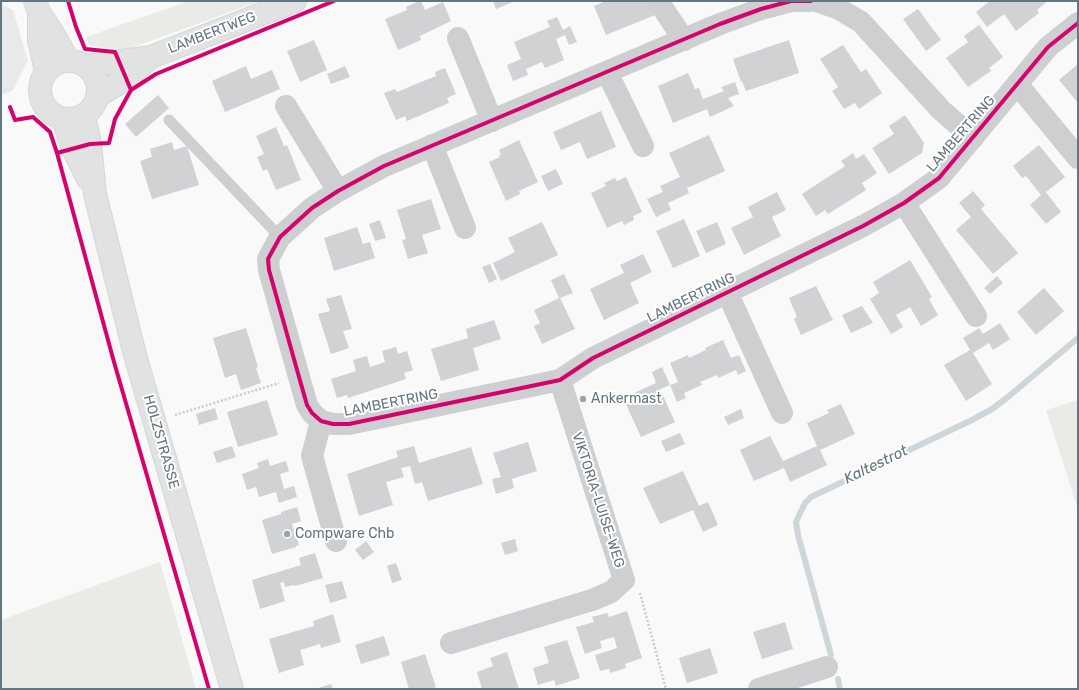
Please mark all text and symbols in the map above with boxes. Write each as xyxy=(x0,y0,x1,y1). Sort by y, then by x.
street label: LAMBERTWEG xyxy=(166,9,258,57)
street label: LAMBERTRING xyxy=(923,92,999,176)
street label: LAMBERTRING xyxy=(644,269,738,327)
street label: LAMBERTRING xyxy=(342,386,440,420)
place label: Ankermast xyxy=(591,391,662,407)
street label: HOLZSTRASSE xyxy=(140,393,182,491)
marker: Ankermast xyxy=(578,394,588,404)
street label: VIKTORIA-LUISE-WEG xyxy=(568,430,628,570)
water label: Kaltestrot xyxy=(841,442,911,488)
place label: Compware Chb xyxy=(295,526,394,542)
marker: Compware Chb xyxy=(282,529,292,539)

